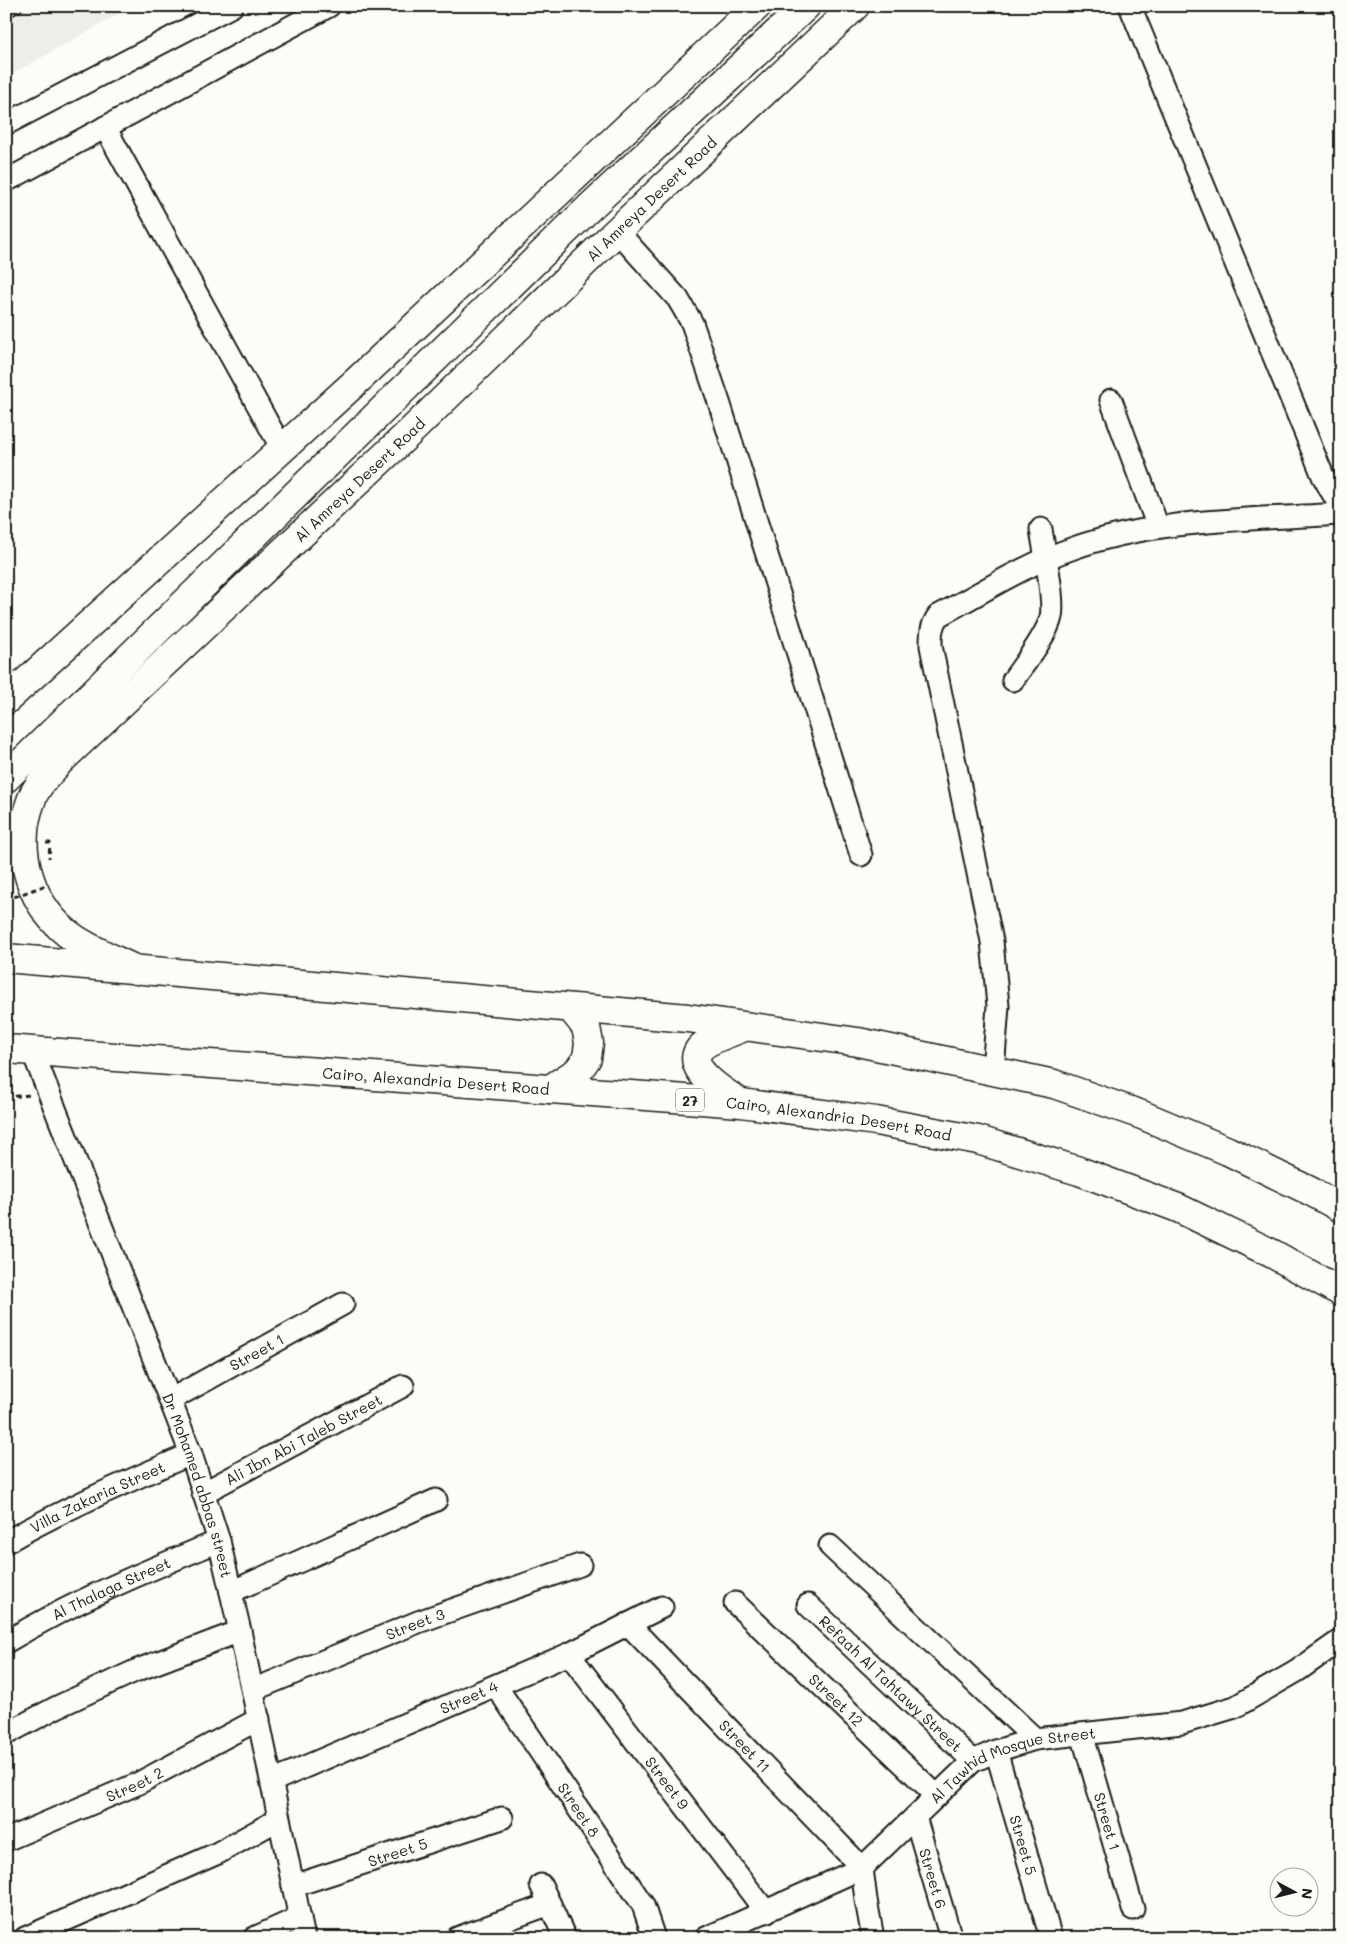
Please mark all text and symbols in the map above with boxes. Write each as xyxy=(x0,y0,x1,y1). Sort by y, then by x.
street label: Al Amreya Desert Road xyxy=(582,132,721,266)
street label: Al Amreya Desert Road xyxy=(290,413,429,546)
street label: Cairo, Alexandria Desert Road xyxy=(322,1062,550,1099)
road number: 27 xyxy=(676,1088,704,1112)
street label: Cairo, Alexandria Desert Road xyxy=(726,1092,953,1145)
street label: Street 1 xyxy=(226,1329,287,1375)
street label: Ali Ibn Abi Taleb Street xyxy=(222,1389,385,1489)
street label: Dr Mohamed abbas street xyxy=(158,1390,237,1580)
street label: Villa Zakaria Street xyxy=(26,1457,168,1537)
street label: Al Thalaga Street xyxy=(48,1552,173,1625)
street label: Street 3 xyxy=(383,1603,447,1644)
street label: Refaah Al Tahtawy Street xyxy=(815,1611,967,1756)
street label: Street 12 xyxy=(805,1669,868,1730)
street label: Street 4 xyxy=(437,1676,501,1718)
street label: Street 11 xyxy=(715,1715,775,1777)
street label: Al Tawhid Mosque Street xyxy=(925,1722,1097,1808)
street label: Street 9 xyxy=(641,1752,694,1813)
street label: Street 2 xyxy=(103,1762,166,1806)
street label: Street 8 xyxy=(554,1779,605,1841)
street label: Street 1 xyxy=(1090,1790,1125,1853)
street label: Street 5 xyxy=(1005,1813,1042,1877)
street label: Street 5 xyxy=(365,1833,430,1871)
street label: Street 6 xyxy=(915,1846,952,1911)
north arrow xyxy=(1270,1866,1320,1916)
text: N xyxy=(1297,1887,1317,1900)

